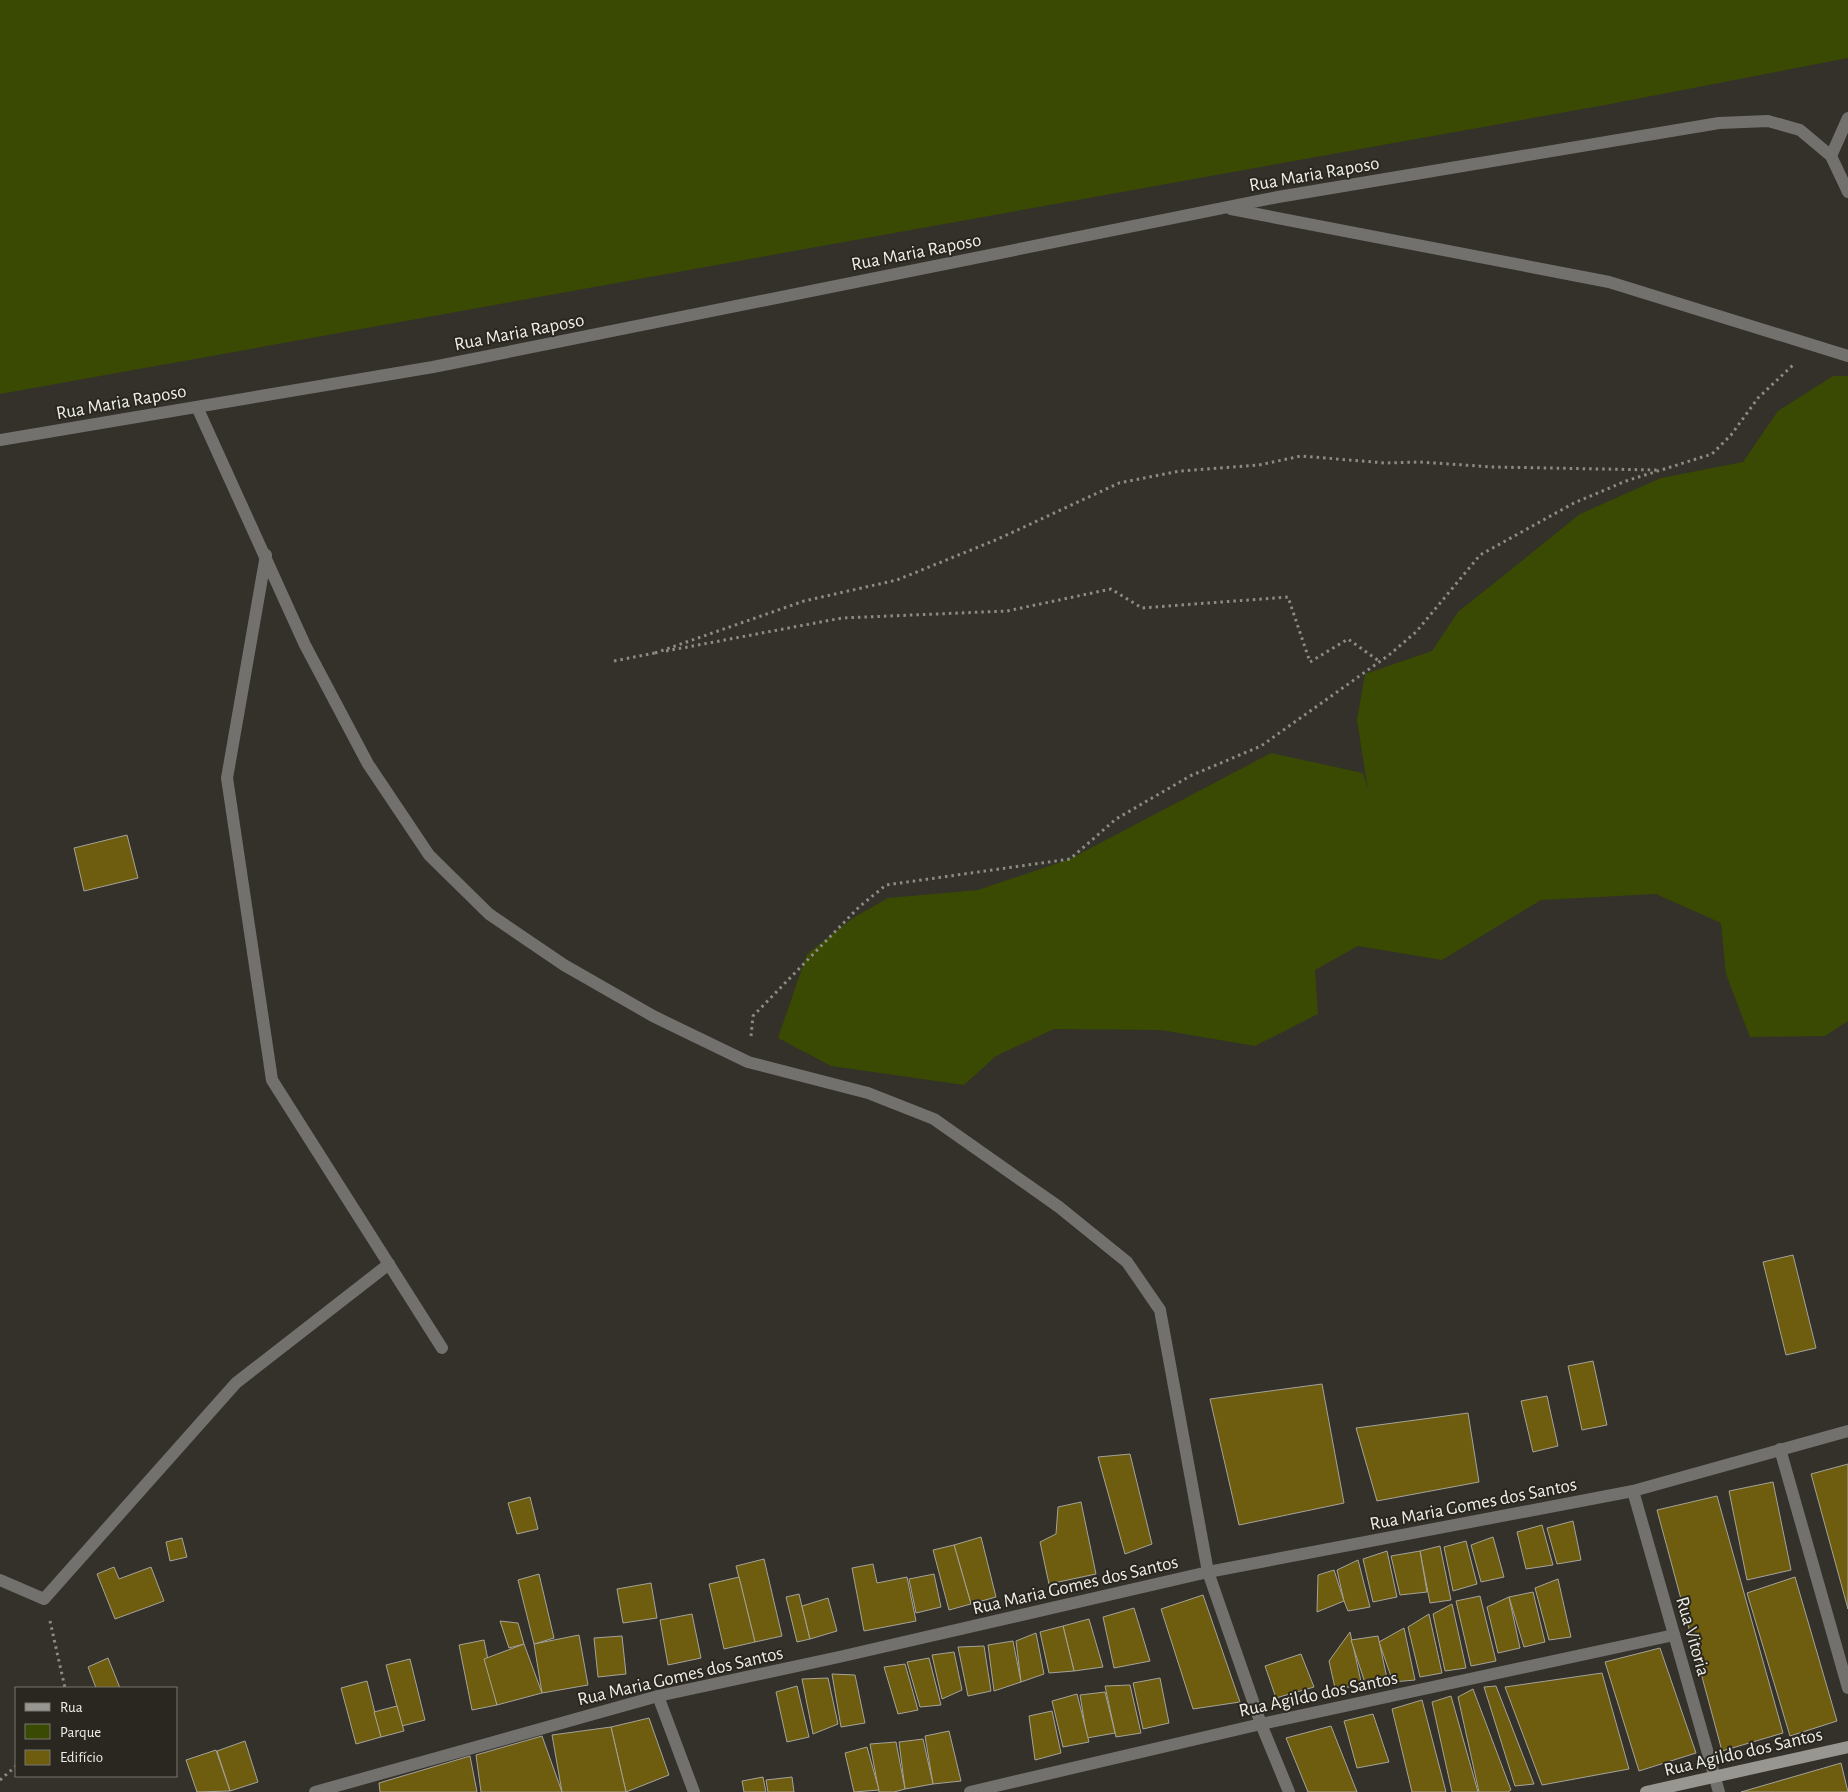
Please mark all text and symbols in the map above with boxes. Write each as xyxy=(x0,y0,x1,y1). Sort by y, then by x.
street label: Rua Maria Raposo xyxy=(1248,154,1381,195)
street label: Rua Maria Raposo xyxy=(850,231,983,274)
street label: Rua Maria Raposo xyxy=(453,311,586,354)
street label: Rua Maria Raposo xyxy=(55,382,188,423)
street label: Rua Maria Gomes dos Santos xyxy=(1368,1475,1578,1534)
street label: Rua Maria Gomes dos Santos xyxy=(971,1553,1180,1618)
street label: Rua Vitoria xyxy=(1672,1595,1713,1678)
street label: Rua Maria Gomes dos Santos xyxy=(576,1644,785,1709)
street label: Rua Agildo dos Santos xyxy=(1237,1668,1400,1721)
legend xyxy=(15,1687,178,1777)
text: Rua xyxy=(60,1700,83,1715)
text: Parque xyxy=(60,1725,101,1740)
street label: Rua Agildo dos Santos xyxy=(1662,1725,1824,1780)
text: Edifício xyxy=(60,1750,103,1765)

